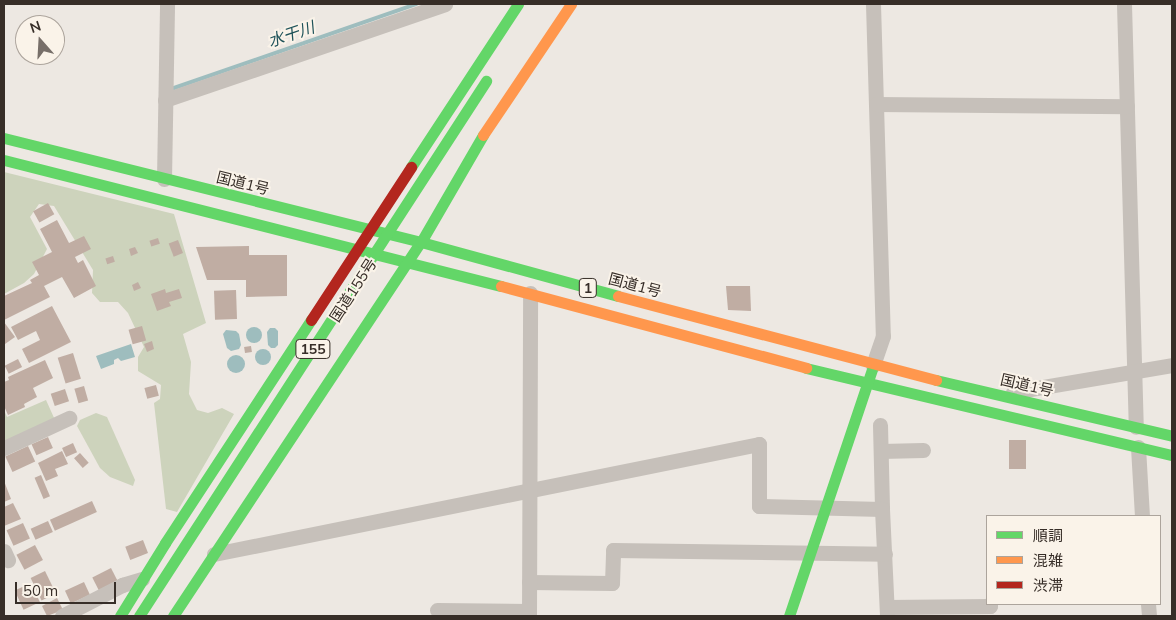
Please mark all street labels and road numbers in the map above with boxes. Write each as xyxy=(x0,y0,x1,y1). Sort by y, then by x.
street label: 国道1号 xyxy=(215,168,271,198)
street label: 国道155号 xyxy=(326,255,380,325)
street label: 国道1号 xyxy=(607,269,663,301)
road number: 1 xyxy=(578,276,598,300)
road number: 155 xyxy=(294,338,332,360)
street label: 国道1号 xyxy=(999,370,1055,400)

